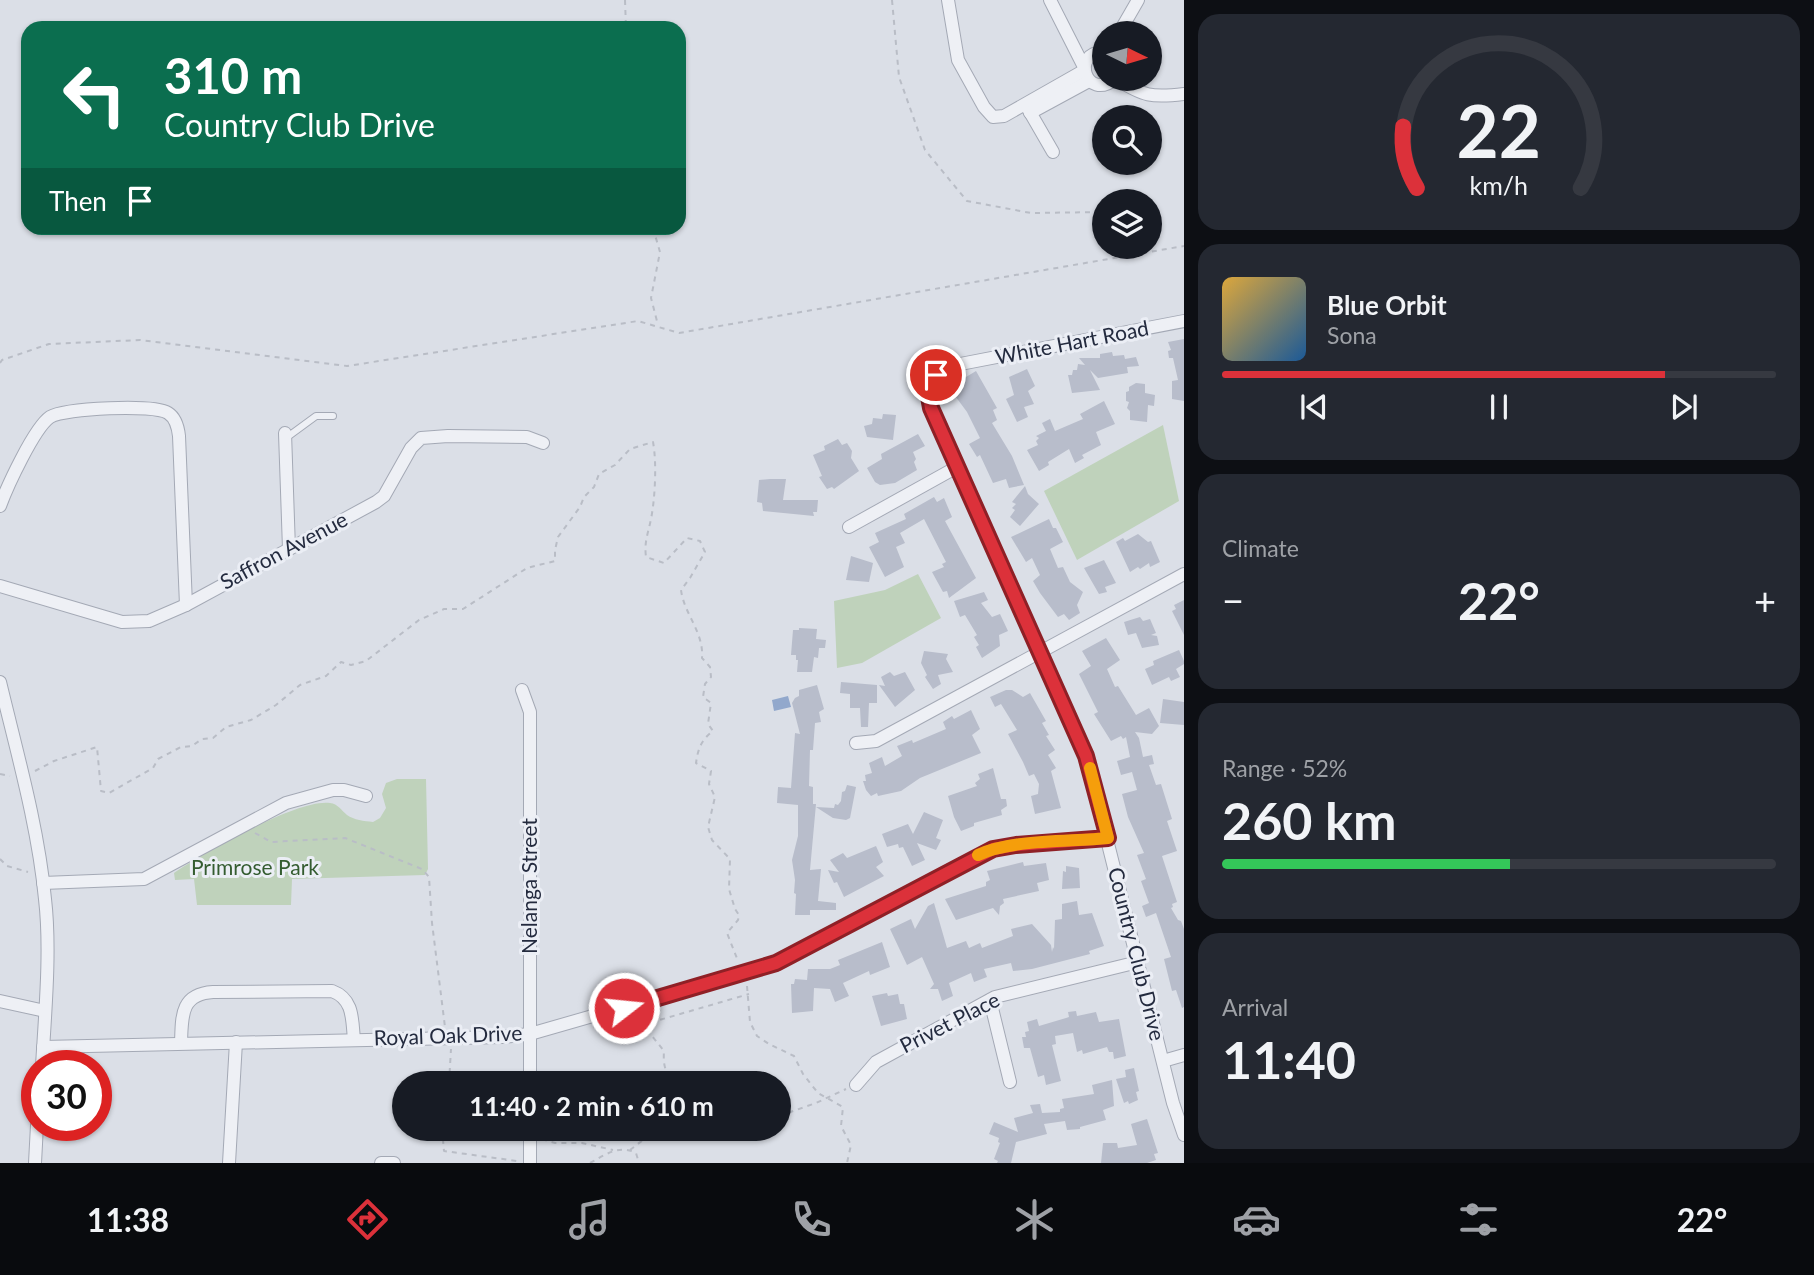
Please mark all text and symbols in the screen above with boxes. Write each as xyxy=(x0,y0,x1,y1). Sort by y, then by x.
north arrow xyxy=(1092,21,1162,91)
map controls xyxy=(1092,21,1162,259)
text: 310 m xyxy=(164,46,302,104)
icon: left xyxy=(49,49,140,140)
text: 22 xyxy=(1457,86,1541,174)
text: Country Club Drive xyxy=(164,105,435,144)
button: search xyxy=(1092,105,1162,175)
text: km/h xyxy=(1470,170,1528,200)
icon: arrive xyxy=(121,182,159,220)
text: Then xyxy=(49,185,107,217)
button: layers xyxy=(1092,189,1162,259)
text: Blue Orbit xyxy=(1327,289,1447,321)
street label: White Hart Road xyxy=(993,314,1150,369)
text: Sona xyxy=(1327,321,1377,349)
pin xyxy=(906,345,966,405)
icon: arrive xyxy=(917,356,955,394)
icon: previous xyxy=(1295,388,1333,426)
icon: pause xyxy=(1480,388,1518,426)
icon: next xyxy=(1665,388,1703,426)
street label: Saffron Avenue xyxy=(215,506,351,594)
text: Climate xyxy=(1222,534,1299,562)
text: 22° xyxy=(1458,569,1540,631)
text: − xyxy=(1222,577,1244,623)
text: + xyxy=(1754,577,1776,623)
text: Range · 52% xyxy=(1222,754,1347,782)
text: 260 km xyxy=(1222,789,1396,851)
street label: Nelanga Street xyxy=(516,818,541,954)
park label: Primrose Park xyxy=(191,854,319,879)
street label: Country Club Drive xyxy=(1104,864,1171,1043)
position arrow xyxy=(587,971,661,1045)
street label: Privet Place xyxy=(895,986,1003,1057)
text: Arrival xyxy=(1222,993,1288,1021)
street label: Royal Oak Drive xyxy=(373,1019,523,1050)
text: 11:40 xyxy=(1222,1028,1356,1090)
speed limit sign: 30 xyxy=(21,1050,112,1141)
text: 11:40 · 2 min · 610 m xyxy=(469,1090,714,1122)
icon: directions xyxy=(343,1195,392,1244)
icon: music xyxy=(565,1195,614,1244)
icon: phone xyxy=(787,1195,836,1244)
icon: climate xyxy=(1010,1195,1059,1244)
icon: car xyxy=(1232,1195,1281,1244)
icon: filters xyxy=(1454,1195,1503,1244)
text: 11:38 xyxy=(87,1200,169,1239)
text: 22° xyxy=(1677,1200,1727,1239)

